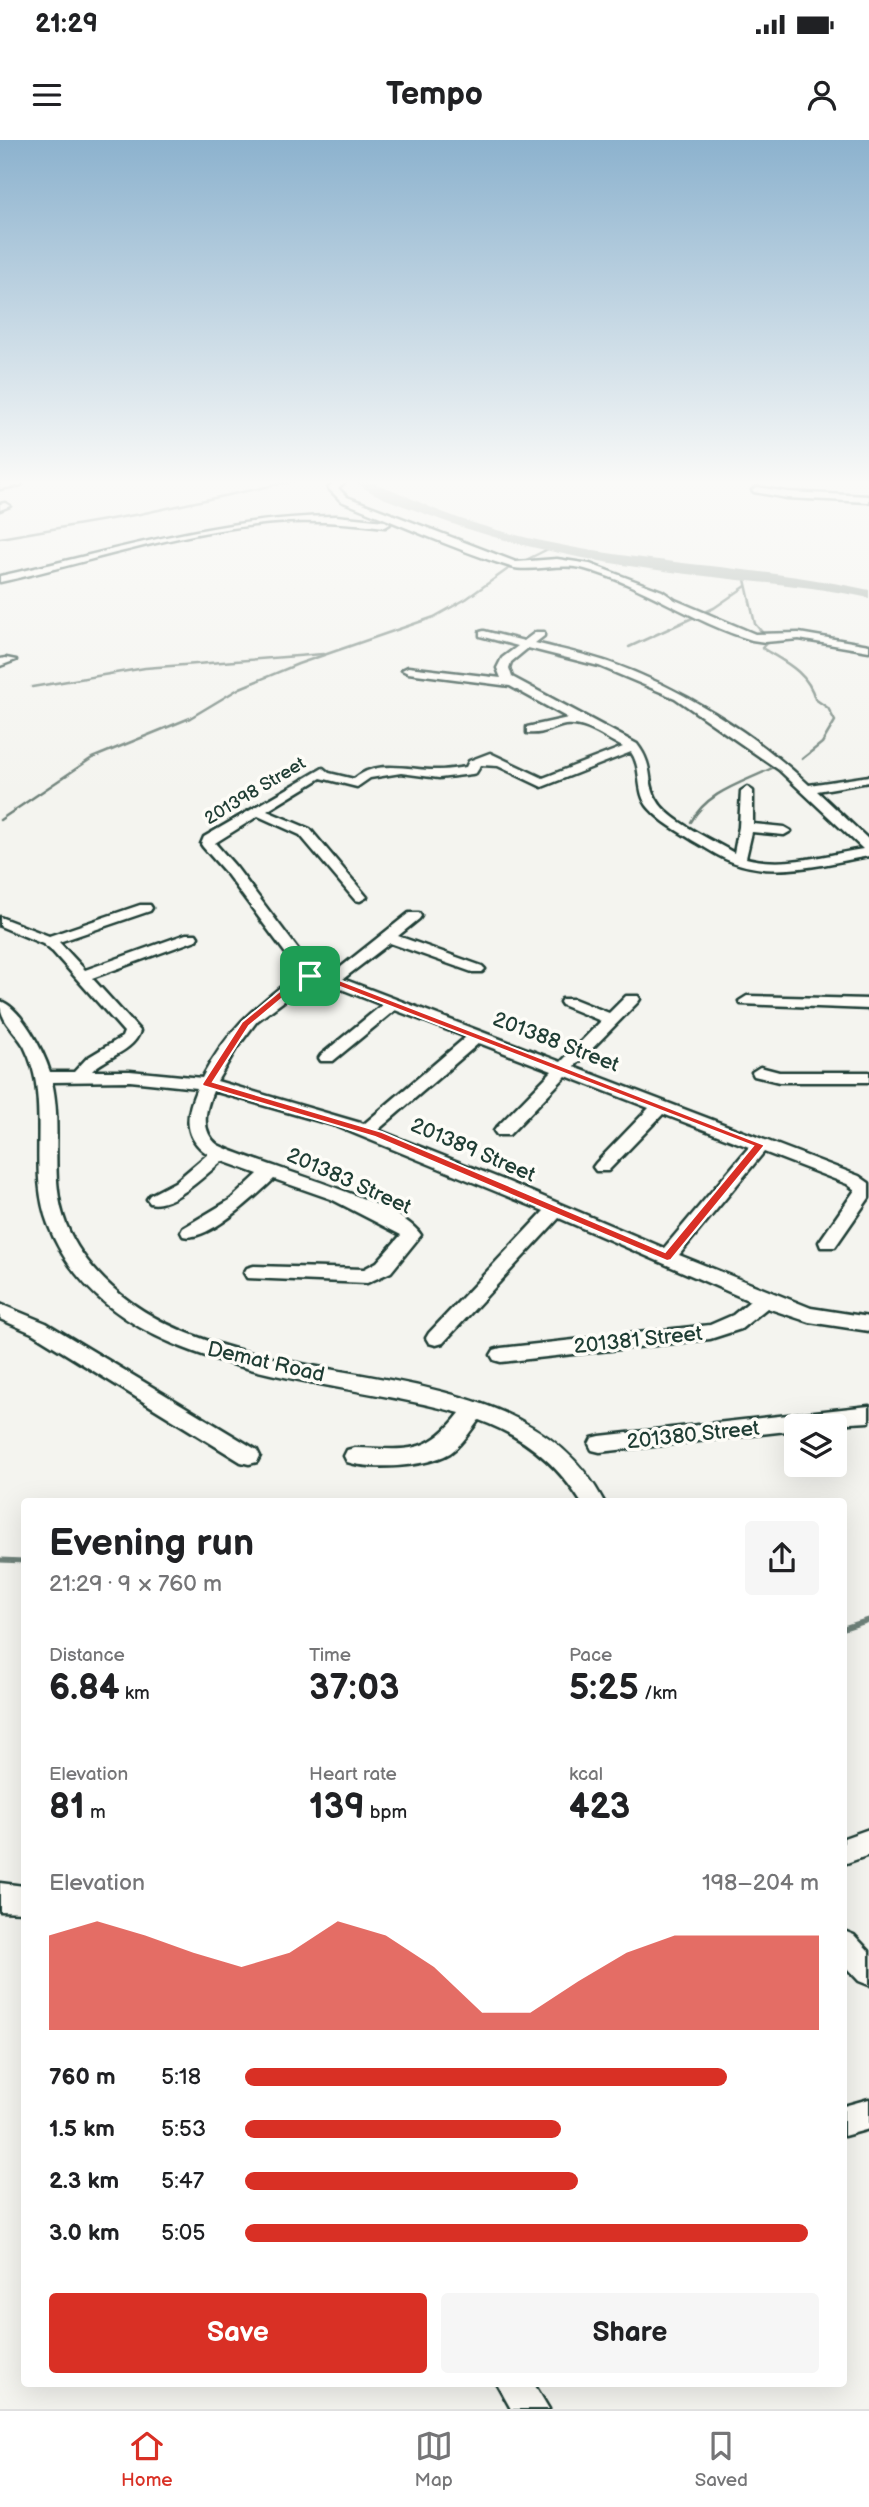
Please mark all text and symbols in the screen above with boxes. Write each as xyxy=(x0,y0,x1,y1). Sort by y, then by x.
text: 21:29 xyxy=(35,9,98,40)
text: Tempo xyxy=(386,75,483,114)
icon: menu xyxy=(28,76,66,114)
icon: person xyxy=(803,76,841,114)
street label: 201398 Street xyxy=(201,752,310,829)
pin xyxy=(280,946,340,1006)
icon: arrive xyxy=(291,957,329,995)
street label: 201388 Street xyxy=(489,1006,623,1078)
street label: 201389 Street xyxy=(407,1112,540,1188)
street label: 201383 Street xyxy=(283,1142,416,1220)
street label: 201381 Street xyxy=(573,1321,704,1359)
street label: Demat Road xyxy=(205,1336,327,1388)
map controls xyxy=(784,1414,847,1477)
button: layers xyxy=(784,1414,847,1477)
street label: 201380 Street xyxy=(625,1416,761,1454)
text: Evening run xyxy=(49,1521,254,1566)
button: share xyxy=(745,1521,819,1595)
text: 21:29 · 9 × 760 m xyxy=(49,1570,222,1598)
text: Distance xyxy=(49,1644,125,1667)
text: Time xyxy=(309,1644,351,1667)
text: Pace xyxy=(569,1644,612,1667)
text: 6.84 xyxy=(49,1667,120,1710)
text: 37:03 xyxy=(309,1667,399,1710)
text: 5:25 xyxy=(569,1667,639,1710)
text: km xyxy=(120,1682,150,1705)
text: /km xyxy=(639,1682,678,1705)
text: Elevation xyxy=(49,1763,128,1786)
text: Heart rate xyxy=(309,1763,397,1786)
text: kcal xyxy=(569,1763,603,1786)
text: 81 xyxy=(49,1786,85,1829)
text: 139 xyxy=(309,1786,365,1829)
text: 423 xyxy=(569,1786,630,1829)
text: m xyxy=(85,1801,106,1824)
text: bpm xyxy=(365,1801,407,1824)
text: Elevation xyxy=(49,1869,145,1897)
text: 198–204 m xyxy=(702,1869,819,1897)
text: 760 m xyxy=(49,2063,116,2091)
text: 5:18 xyxy=(161,2063,201,2091)
text: 1.5 km xyxy=(49,2115,115,2143)
text: 5:53 xyxy=(161,2115,206,2143)
text: 2.3 km xyxy=(49,2167,119,2195)
text: 5:47 xyxy=(161,2167,204,2195)
text: 3.0 km xyxy=(49,2219,120,2247)
text: 5:05 xyxy=(161,2219,206,2247)
button: Save xyxy=(49,2293,427,2373)
button: Share xyxy=(441,2293,819,2373)
tab: Home xyxy=(121,2427,173,2492)
tab: Map xyxy=(415,2427,453,2492)
tab: Saved xyxy=(695,2427,748,2492)

